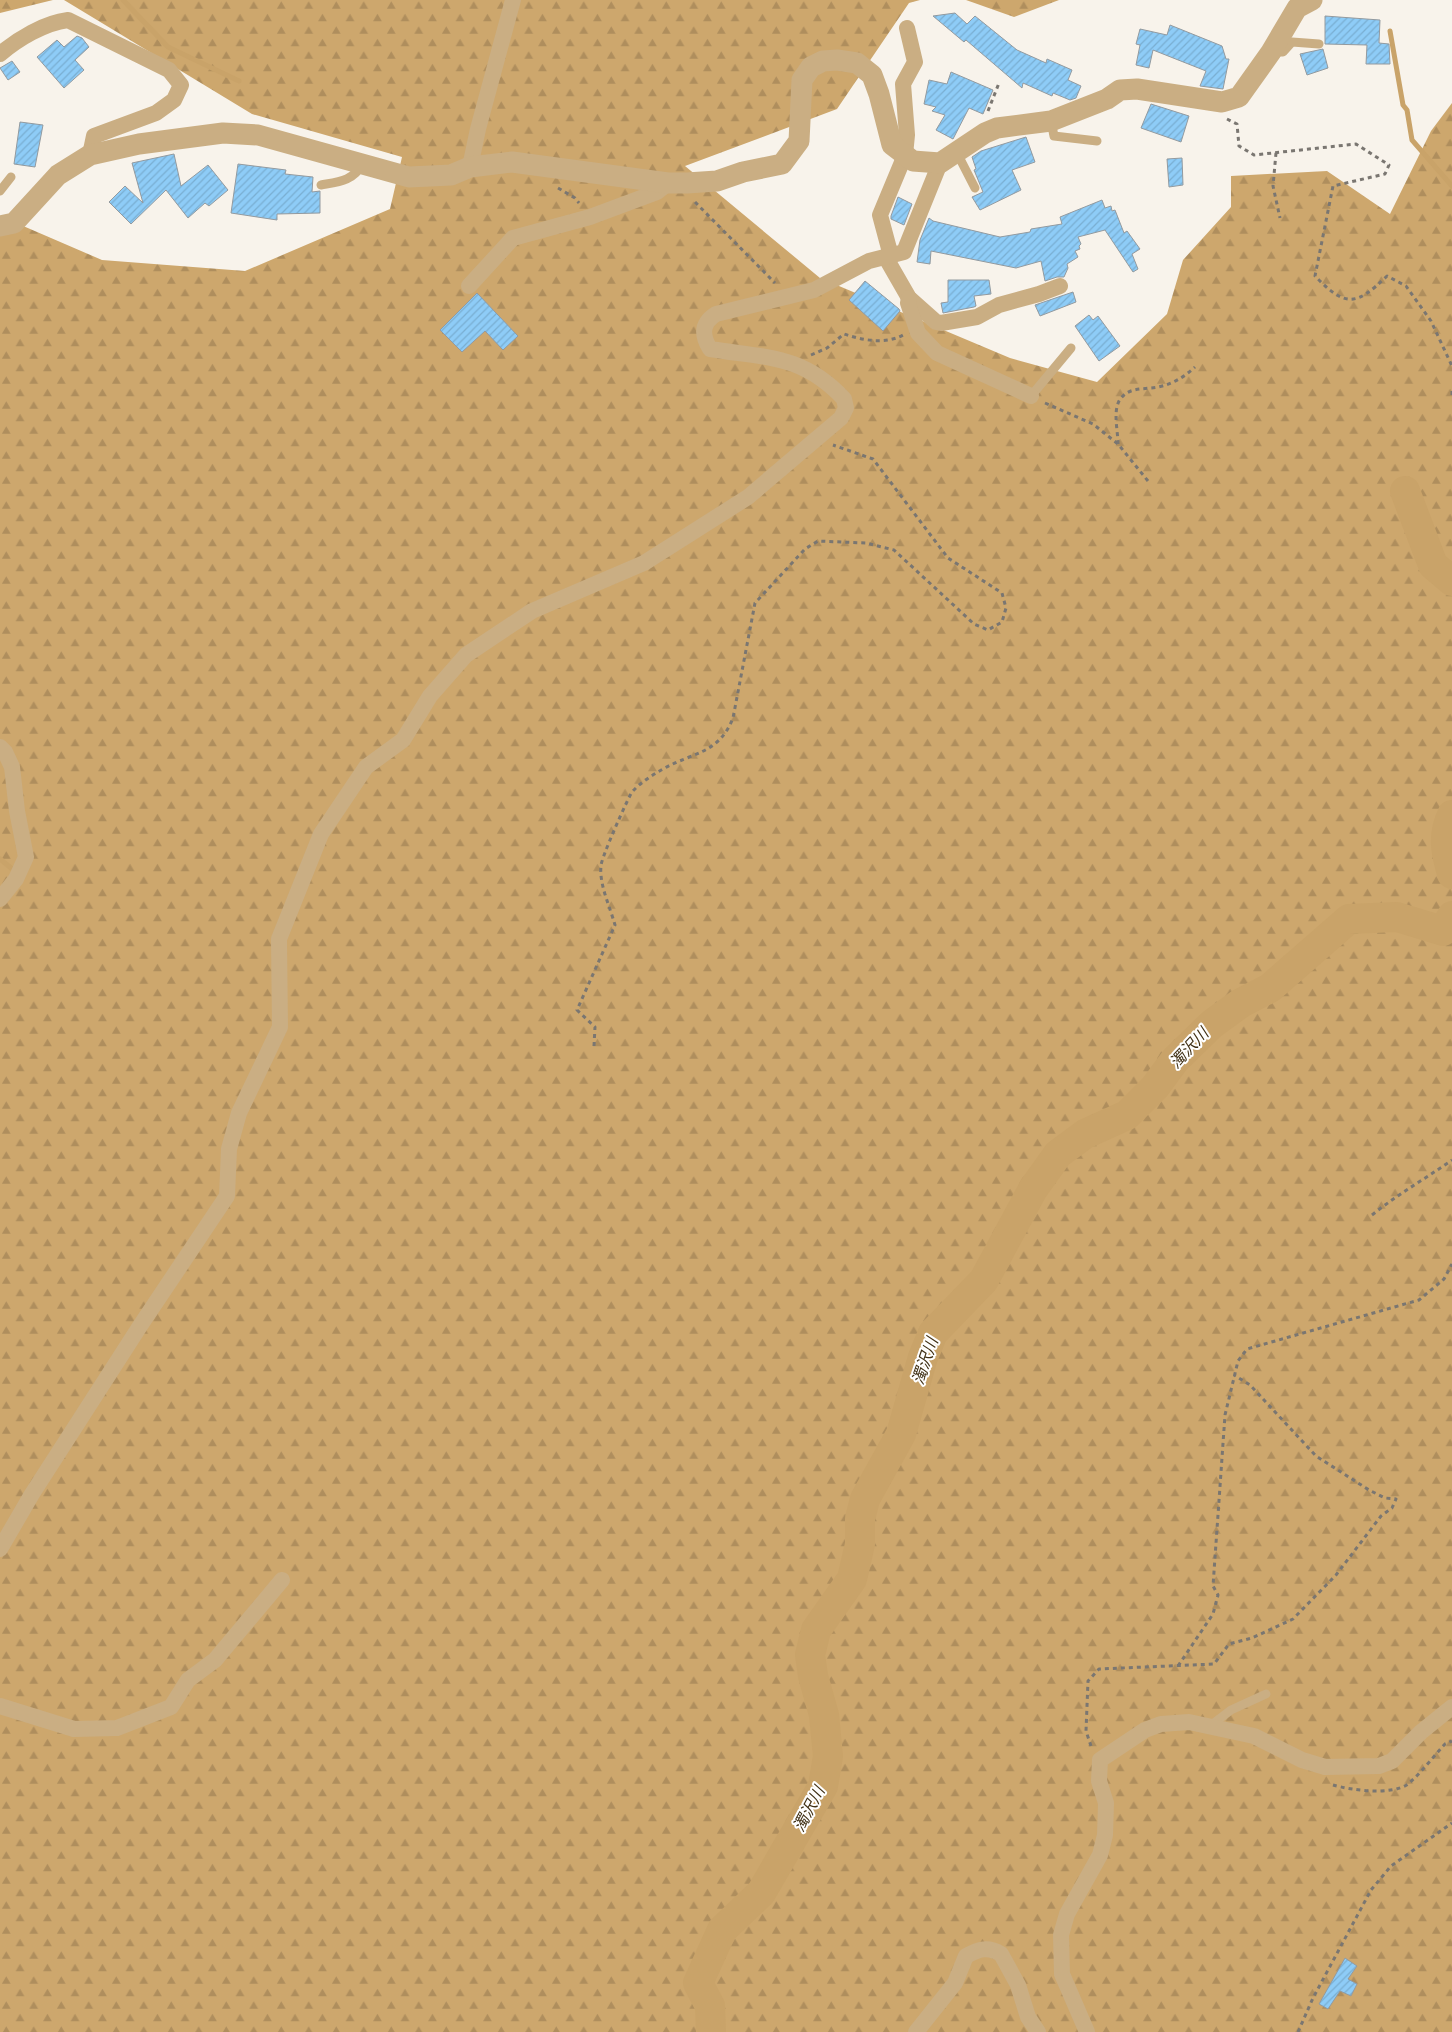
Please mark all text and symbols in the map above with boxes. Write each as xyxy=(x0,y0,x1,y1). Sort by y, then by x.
water label: 濁沢川 xyxy=(1166,1023,1214,1072)
water label: 濁沢川 xyxy=(908,1333,942,1387)
water label: 濁沢川 xyxy=(789,1782,830,1835)

